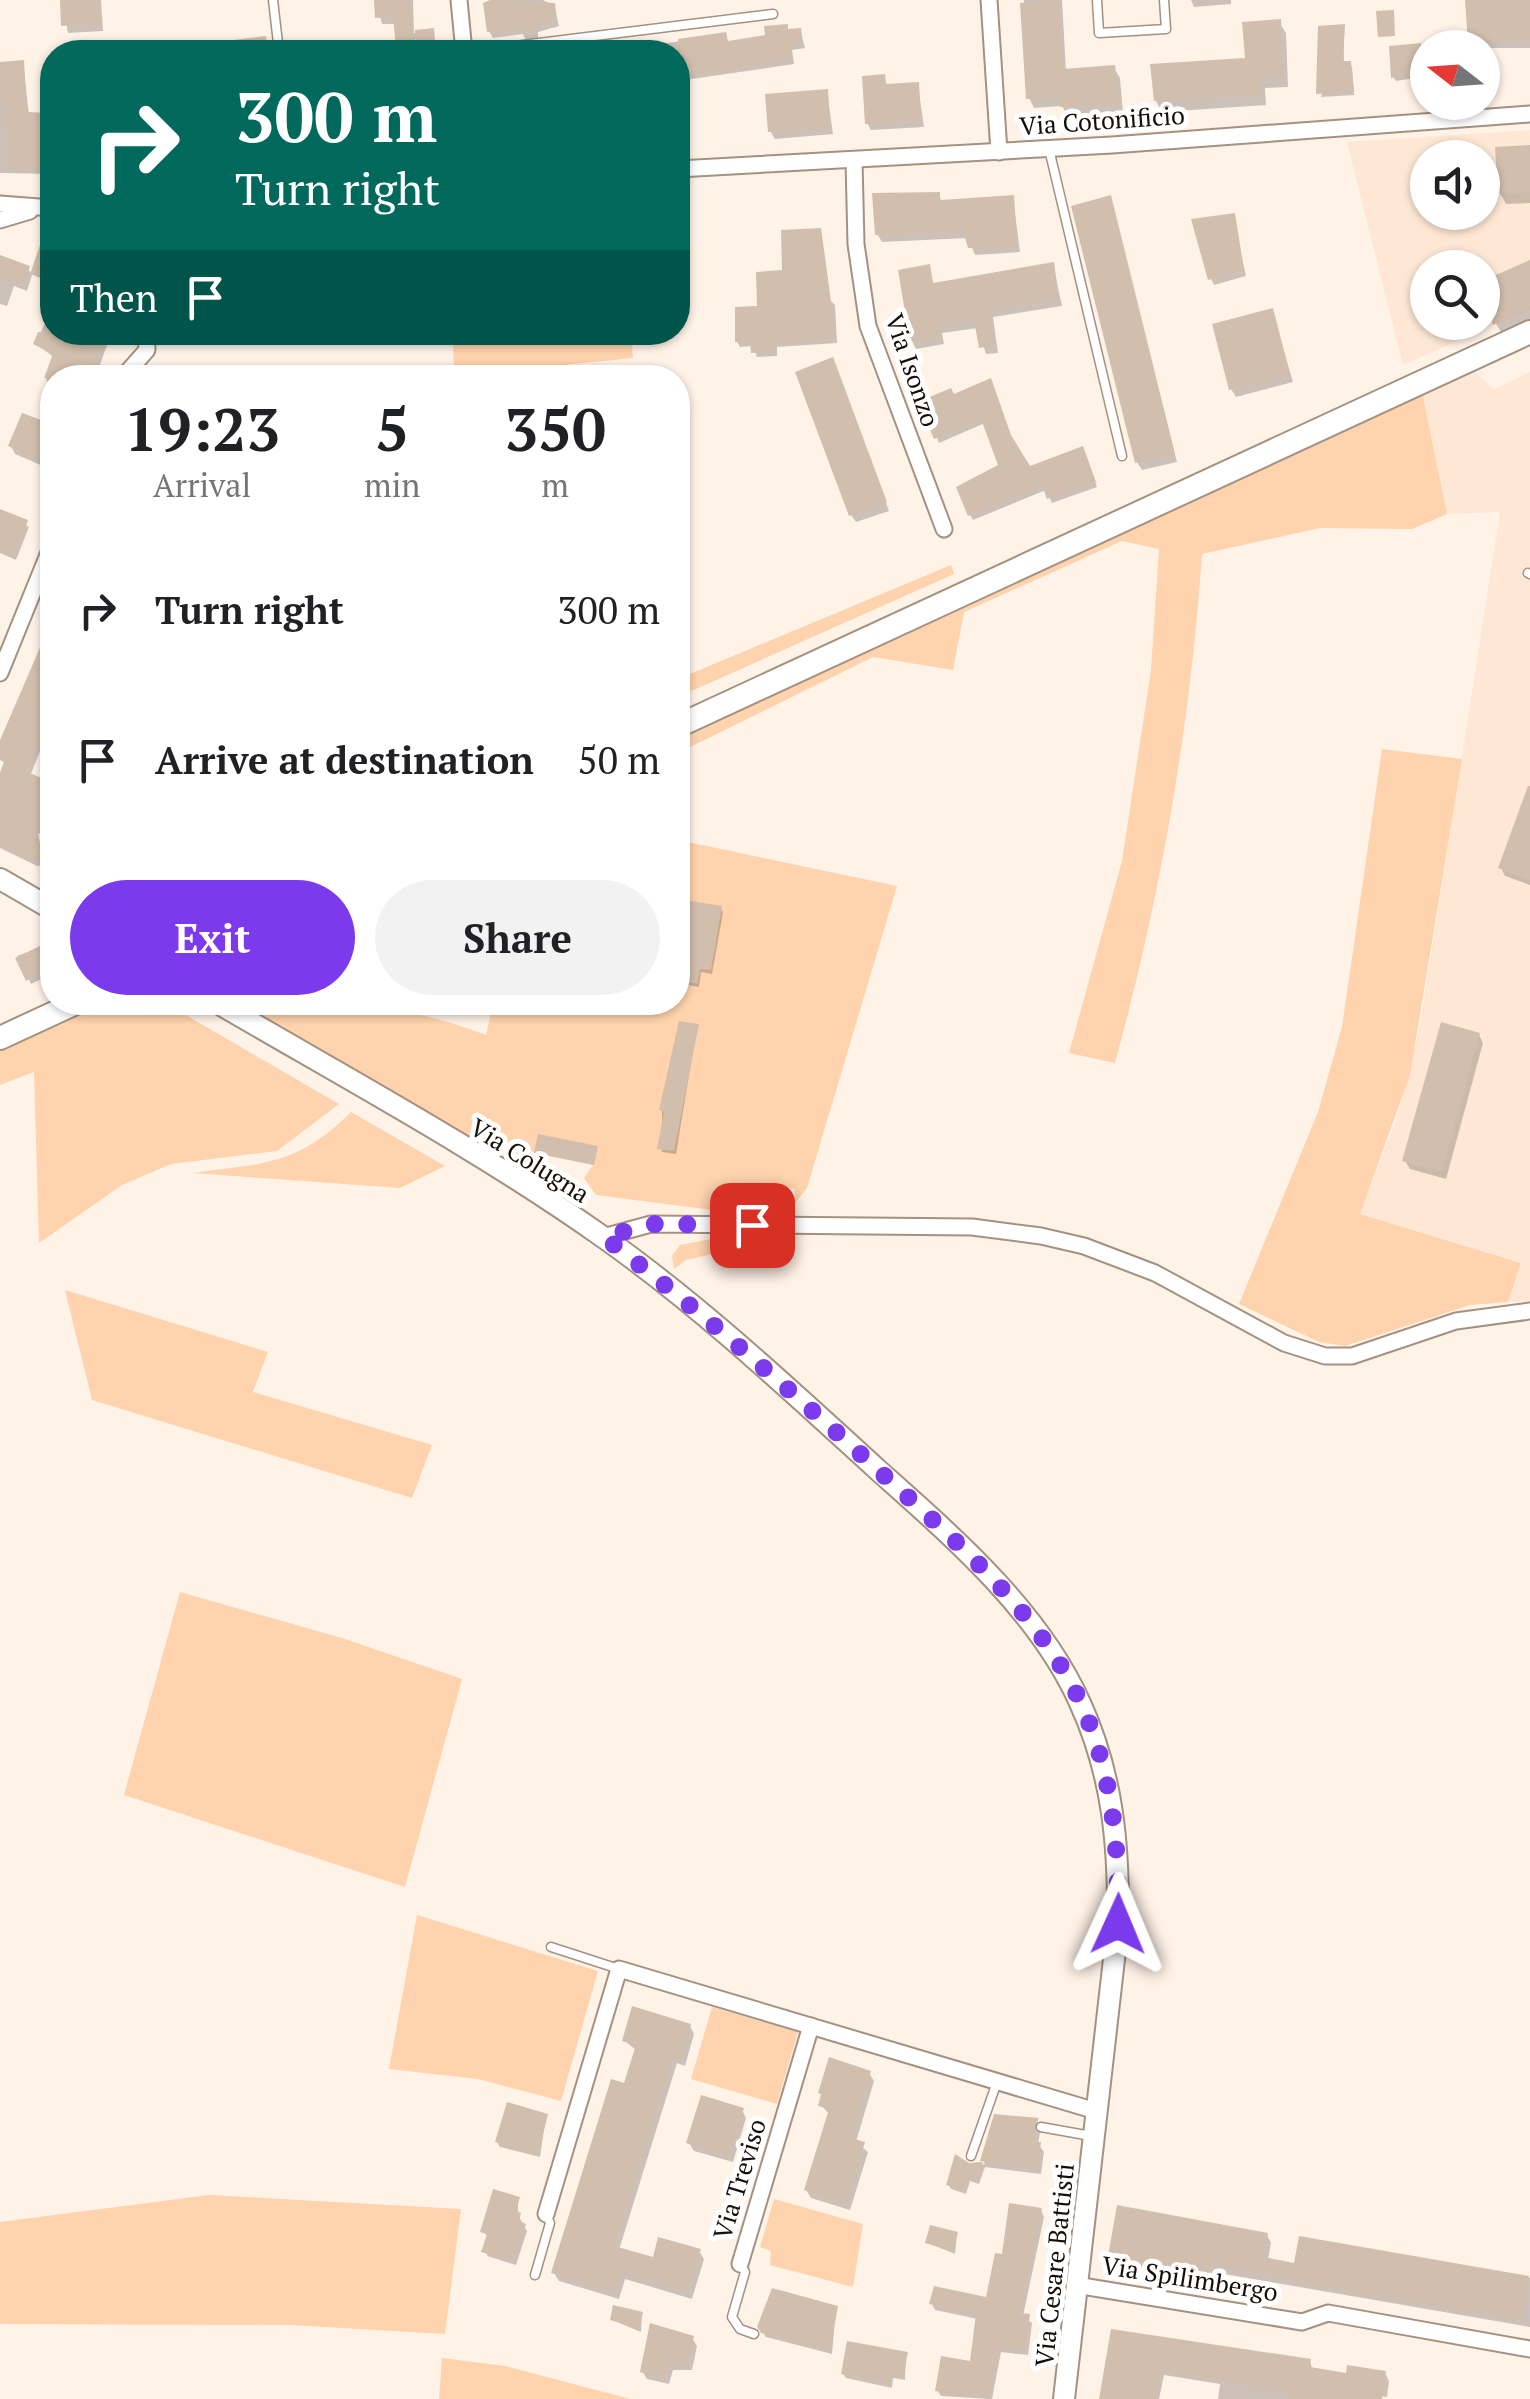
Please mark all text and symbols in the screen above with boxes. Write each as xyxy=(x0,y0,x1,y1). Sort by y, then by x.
north arrow xyxy=(1410,30,1500,120)
map controls xyxy=(1410,30,1500,340)
text: 300 m xyxy=(235,69,437,162)
icon: right xyxy=(70,80,200,210)
street label: Via Cotonificio xyxy=(1018,98,1186,142)
button: sound xyxy=(1410,140,1500,230)
text: Turn right xyxy=(235,158,440,218)
button: search xyxy=(1410,250,1500,340)
icon: arrive xyxy=(178,270,233,325)
text: Then xyxy=(70,273,158,323)
street label: Via Isonzo xyxy=(878,309,948,431)
text: 19:23 xyxy=(124,389,280,468)
text: 5 xyxy=(375,389,409,468)
text: 350 xyxy=(504,389,606,468)
text: Arrival xyxy=(153,464,251,506)
text: min xyxy=(364,464,420,506)
text: m xyxy=(541,464,569,506)
icon: right xyxy=(70,583,125,638)
text: Turn right xyxy=(155,585,344,635)
text: 300 m xyxy=(557,585,660,635)
icon: arrive xyxy=(70,733,125,788)
text: Arrive at destination xyxy=(155,735,534,785)
text: 50 m xyxy=(577,735,660,785)
button: Exit xyxy=(70,880,355,995)
button: Share xyxy=(375,880,660,995)
street label: Via Colugna xyxy=(464,1110,596,1210)
pin xyxy=(710,1183,795,1268)
icon: arrive xyxy=(725,1198,780,1253)
position arrow xyxy=(1066,1872,1170,1976)
street label: Via Treviso xyxy=(705,2115,773,2243)
street label: Via Cesare Battisti xyxy=(1027,2161,1081,2369)
street label: Via Spilimbergo xyxy=(1100,2248,1280,2308)

